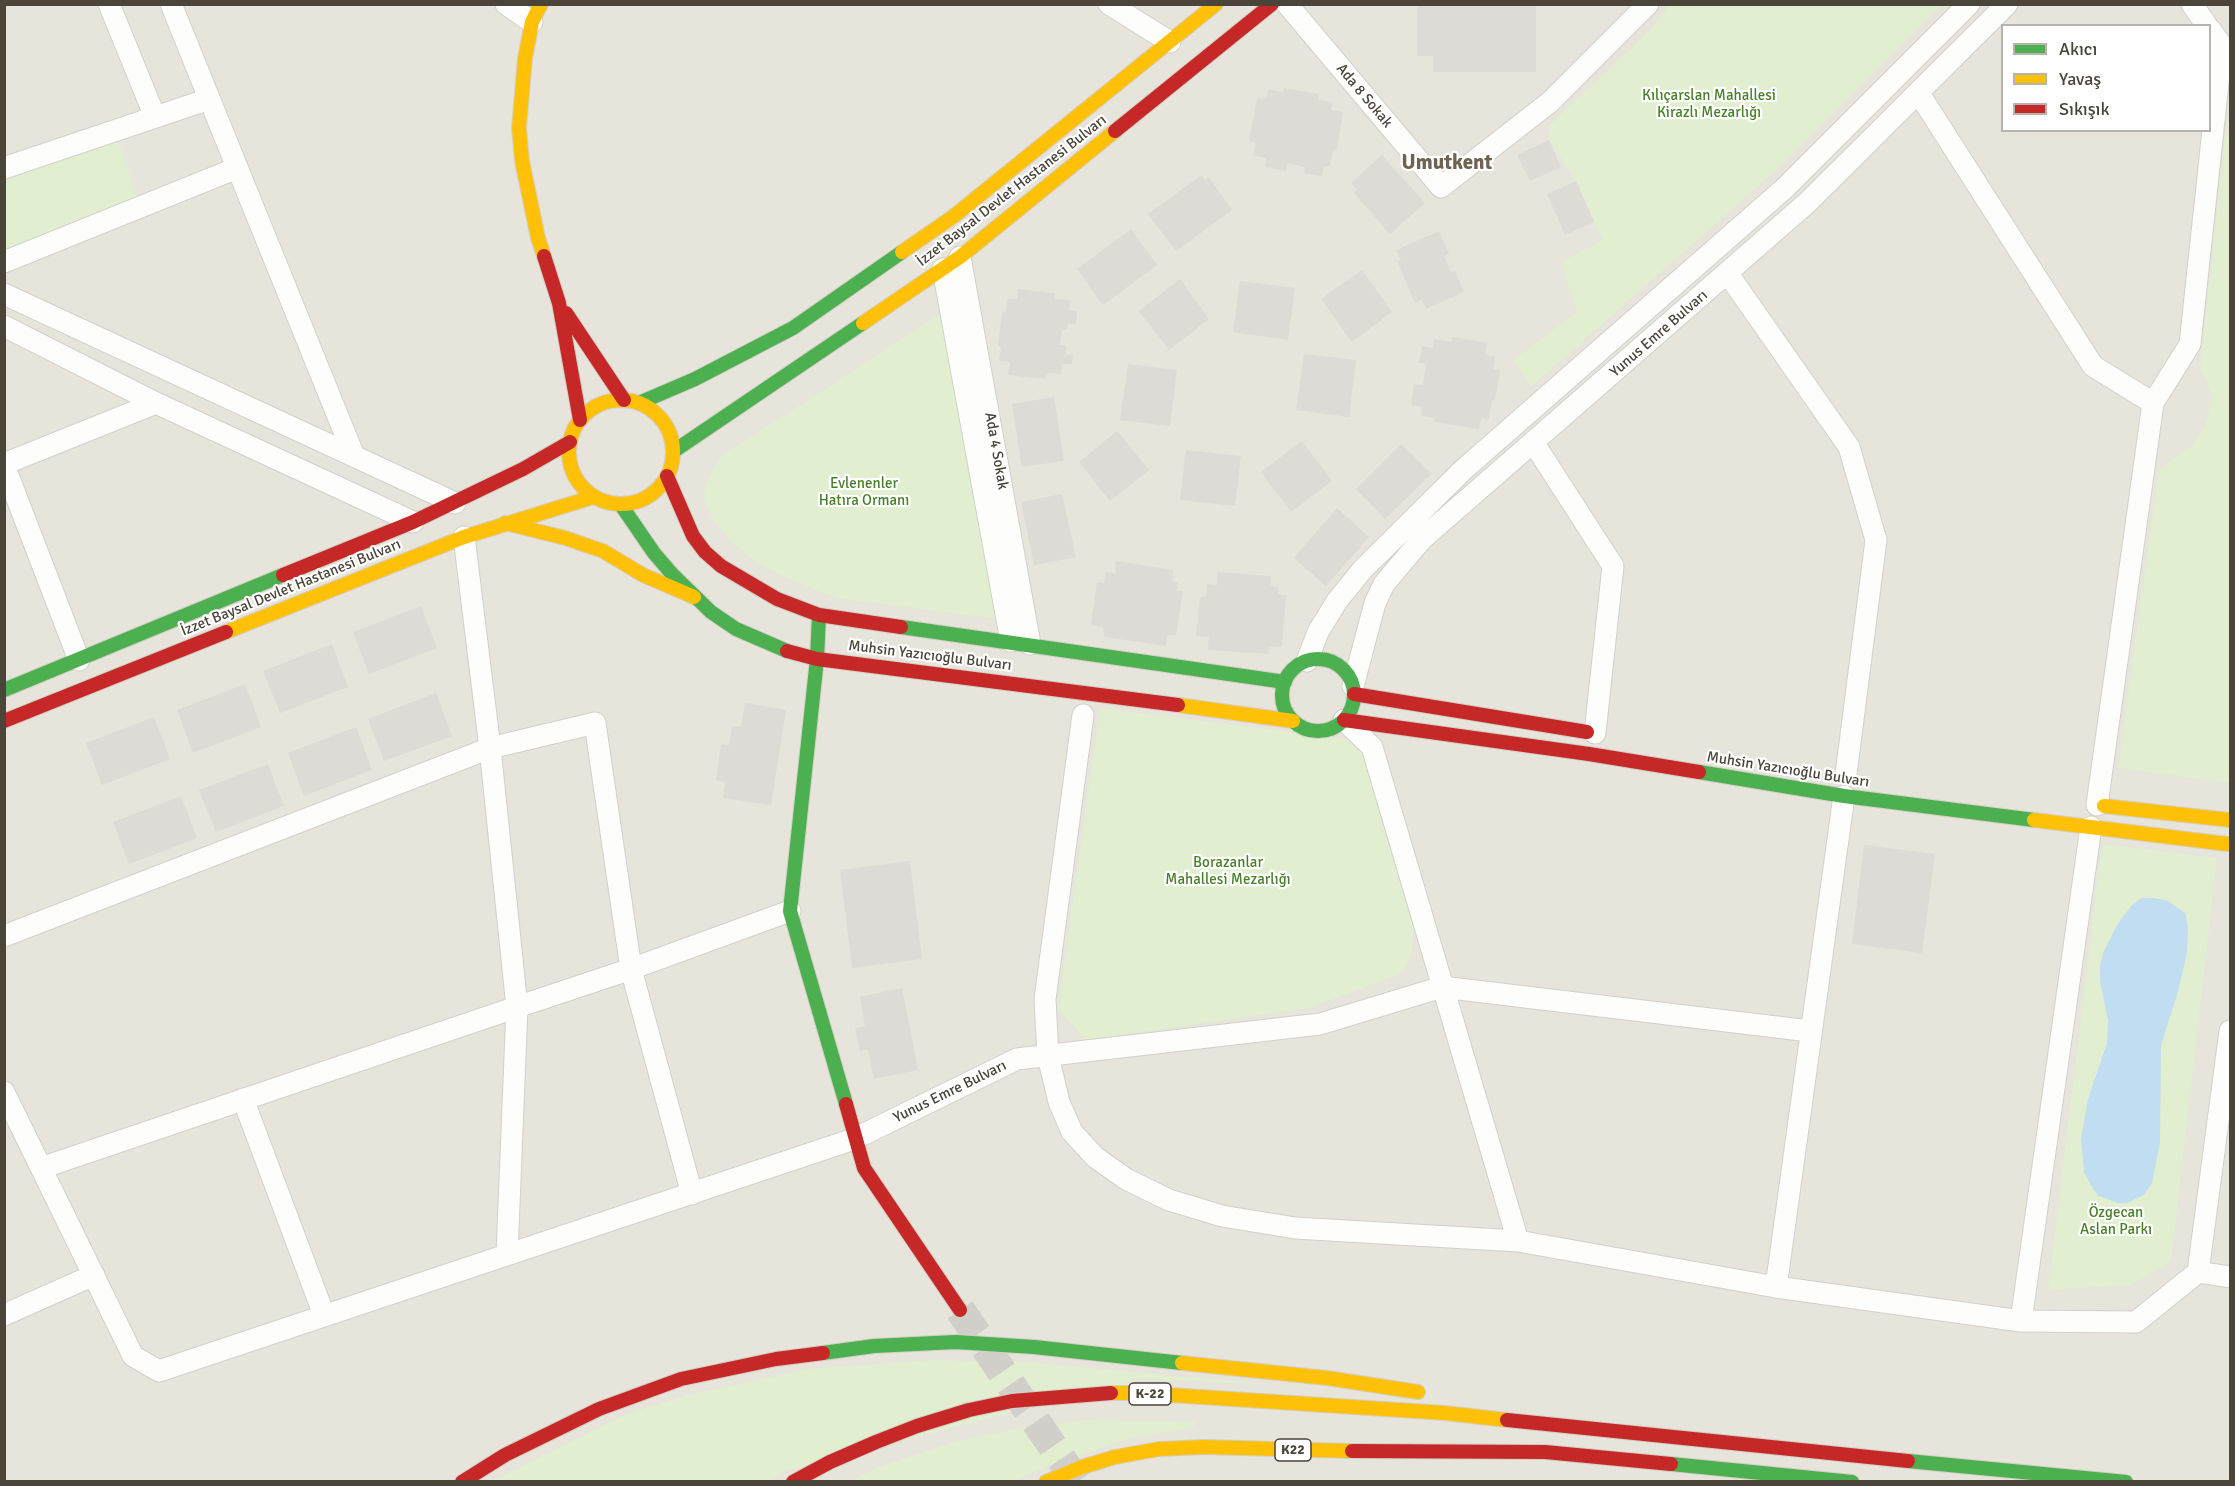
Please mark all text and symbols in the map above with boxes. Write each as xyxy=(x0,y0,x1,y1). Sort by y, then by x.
legend xyxy=(2001,24,2211,132)
text: Akıcı xyxy=(2059,38,2097,60)
street label: Ada 8 Sokak xyxy=(1332,60,1396,132)
text: Yavaş xyxy=(2059,68,2101,90)
park label: Kılıçarslan Mahallesi Kirazlı Mezarlığı xyxy=(1642,87,1776,122)
text: Sıkışık xyxy=(2059,98,2109,120)
street label: İzzet Baysal Devlet Hastanesi Bulvarı xyxy=(914,111,1110,271)
district label: Umutkent xyxy=(1402,150,1492,176)
street label: Yunus Emre Bulvarı xyxy=(1606,287,1712,381)
street label: Ada 4 Sokak xyxy=(980,411,1012,491)
park label: Evlenenler Hatıra Ormanı xyxy=(819,475,909,510)
street label: İzzet Baysal Devlet Hastanesi Bulvarı xyxy=(178,535,404,641)
street label: Muhsin Yazıcıoğlu Bulvarı xyxy=(847,637,1013,675)
street label: Muhsin Yazıcıoğlu Bulvarı xyxy=(1705,748,1871,792)
park label: Borazanlar Mahallesi Mezarlığı xyxy=(1165,854,1291,889)
street label: Yunus Emre Bulvarı xyxy=(890,1057,1010,1127)
park label: Özgecan Aslan Parkı xyxy=(2080,1204,2152,1239)
road number: K-22 xyxy=(1129,1383,1171,1405)
road number: K22 xyxy=(1275,1439,1311,1461)

